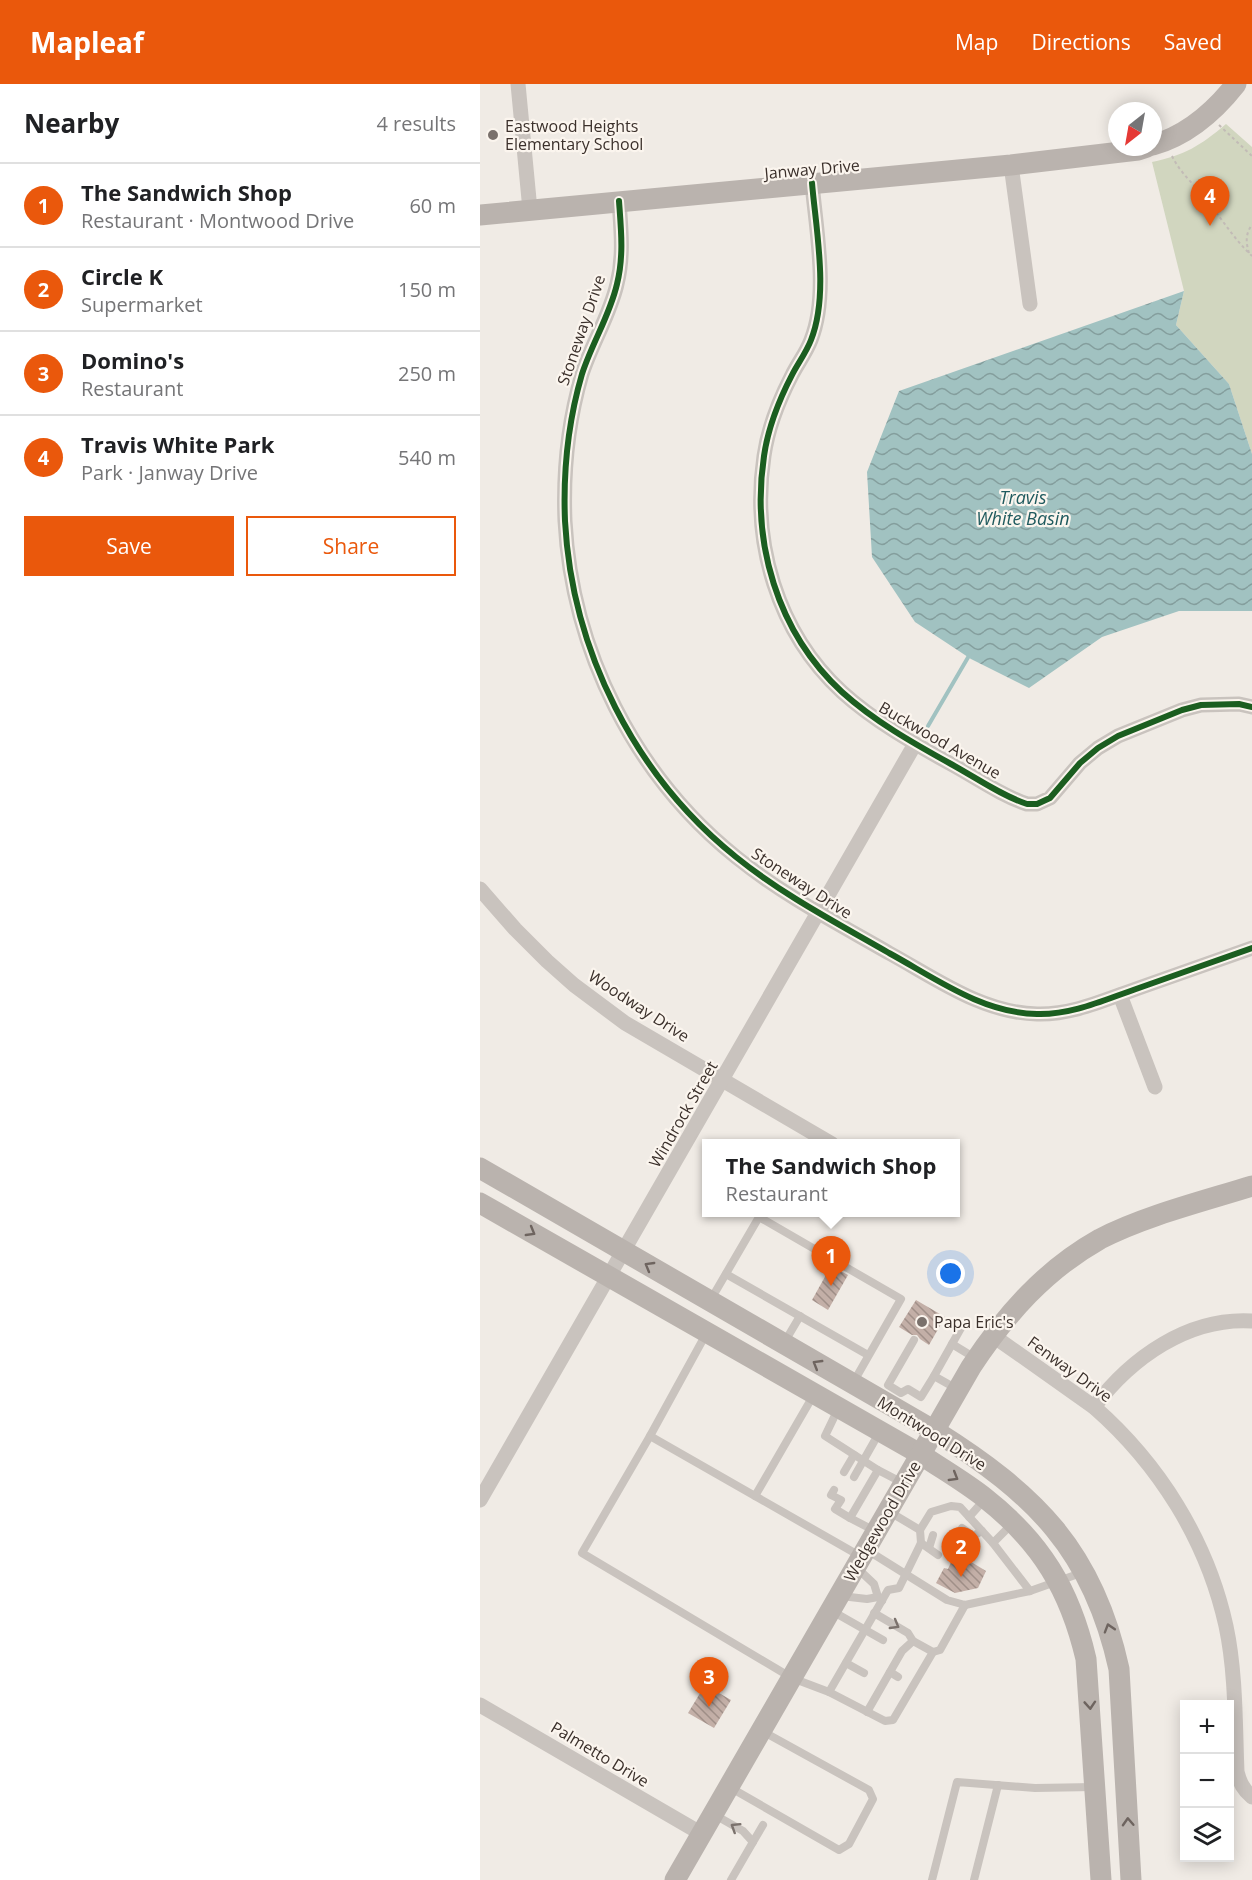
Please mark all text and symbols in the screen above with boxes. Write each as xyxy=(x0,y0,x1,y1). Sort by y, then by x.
text: Mapleaf xyxy=(30,23,144,61)
text: Map xyxy=(955,28,998,56)
text: Directions xyxy=(1031,28,1131,56)
text: Saved xyxy=(1164,28,1222,56)
north arrow xyxy=(1108,102,1162,156)
text: Nearby xyxy=(24,105,119,141)
text: 4 results xyxy=(376,110,456,137)
place label: Eastwood Heights Elementary School xyxy=(505,115,643,155)
marker: Eastwood Heights Elementary School xyxy=(486,128,500,142)
street label: Janway Drive xyxy=(761,154,861,184)
pin: 4 xyxy=(1190,176,1230,226)
text: The Sandwich Shop xyxy=(81,177,292,207)
text: 1 xyxy=(38,192,49,219)
text: 60 m xyxy=(409,192,456,219)
text: Restaurant · Montwood Drive xyxy=(81,207,354,234)
text: Circle K xyxy=(81,261,163,291)
street label: Stoneway Drive xyxy=(552,272,610,388)
text: 2 xyxy=(38,276,49,303)
text: 150 m xyxy=(398,276,456,303)
text: Supermarket xyxy=(81,291,203,318)
text: Domino's xyxy=(81,345,184,375)
text: 3 xyxy=(38,360,49,387)
text: 250 m xyxy=(398,360,456,387)
text: Restaurant xyxy=(81,375,183,402)
text: Travis White Park xyxy=(81,429,274,459)
text: 4 xyxy=(38,444,49,471)
text: 540 m xyxy=(398,444,456,471)
text: Park · Janway Drive xyxy=(81,459,258,486)
water label: Travis White Basin xyxy=(976,485,1070,530)
button: Save xyxy=(24,516,234,576)
button: Share xyxy=(246,516,456,576)
street label: Buckwood Avenue xyxy=(875,696,1005,784)
street label: Stoneway Drive xyxy=(748,842,856,924)
street label: Woodway Drive xyxy=(584,965,694,1047)
street label: Windrock Street xyxy=(644,1057,723,1171)
popup xyxy=(702,1139,960,1217)
text: The Sandwich Shop xyxy=(726,1150,936,1180)
text: Restaurant xyxy=(726,1180,828,1207)
one-way arrow xyxy=(525,1225,535,1236)
pin: 1 xyxy=(812,1236,850,1286)
your location xyxy=(936,1259,965,1288)
one-way arrow xyxy=(645,1261,655,1273)
place label: Papa Eric's xyxy=(934,1311,1014,1333)
marker: Papa Eric's xyxy=(915,1315,929,1329)
street label: Fenway Drive xyxy=(1023,1331,1117,1407)
one-way arrow xyxy=(813,1359,823,1371)
street label: Montwood Drive xyxy=(873,1391,991,1475)
street label: Wedgewood Drive xyxy=(838,1457,926,1585)
one-way arrow xyxy=(948,1469,958,1481)
pin: 2 xyxy=(942,1528,980,1577)
one-way arrow xyxy=(889,1618,899,1630)
one-way arrow xyxy=(1104,1623,1116,1634)
pin: 3 xyxy=(690,1658,728,1707)
map controls xyxy=(1180,1700,1234,1862)
button: + xyxy=(1180,1700,1234,1754)
one-way arrow xyxy=(1084,1701,1097,1710)
street label: Palmetto Drive xyxy=(547,1716,653,1792)
button: − xyxy=(1180,1754,1234,1808)
button: layers xyxy=(1180,1808,1234,1862)
one-way arrow xyxy=(1122,1817,1135,1826)
one-way arrow xyxy=(731,1822,741,1834)

